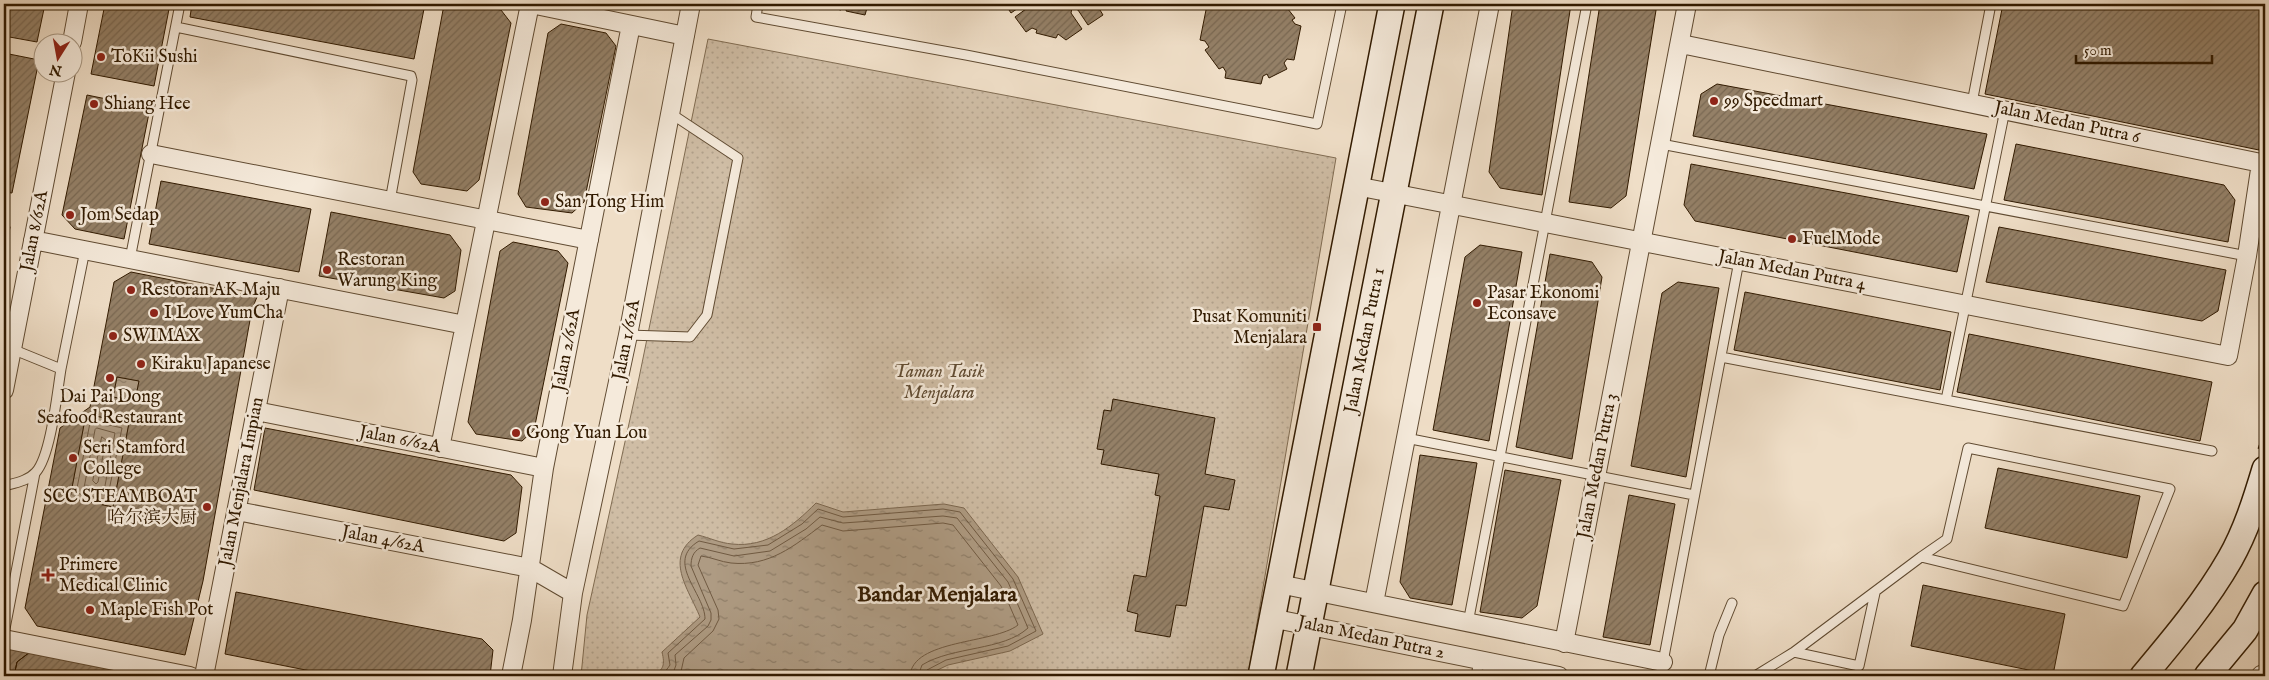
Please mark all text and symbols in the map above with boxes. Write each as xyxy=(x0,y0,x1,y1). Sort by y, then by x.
north arrow xyxy=(32,32,82,82)
scale bar xyxy=(2076,32,2213,64)
text: 50 m xyxy=(2084,41,2112,60)
place label: ToKii Sushi xyxy=(111,46,198,69)
marker: ToKii Sushi xyxy=(95,51,107,63)
text: N xyxy=(48,60,64,80)
place label: 99 Speedmart xyxy=(1723,90,1823,113)
place label: Shiang Hee xyxy=(104,93,190,116)
marker: 99 Speedmart xyxy=(1708,95,1720,107)
street label: Jalan Medan Putra 6 xyxy=(1990,96,2142,150)
marker: Shiang Hee xyxy=(88,98,100,110)
street label: Jalan 8/62A xyxy=(15,188,54,276)
place label: San Tong Him xyxy=(555,191,664,214)
marker: San Tong Him xyxy=(539,196,551,208)
place label: Jom Sedap xyxy=(78,204,159,227)
marker: Jom Sedap xyxy=(64,209,76,221)
place label: FuelMode xyxy=(1802,228,1880,251)
marker: FuelMode xyxy=(1786,233,1798,245)
street label: Jalan Medan Putra 4 xyxy=(1714,245,1868,297)
place label: Restoran Warung King xyxy=(337,249,437,293)
marker: Restoran Warung King xyxy=(321,264,333,276)
street label: Jalan Medan Putra 1 xyxy=(1339,266,1390,417)
place label: Restoran AK Maju xyxy=(141,279,280,302)
place label: Pasar Ekonomi Econsave xyxy=(1487,282,1599,326)
marker: Restoran AK Maju xyxy=(125,284,137,296)
street label: Jalan 1/62A xyxy=(608,297,646,384)
marker: Pasar Ekonomi Econsave xyxy=(1471,297,1483,309)
place label: I Love YumCha xyxy=(164,302,283,325)
street label: Jalan 2/62A xyxy=(547,306,586,395)
place label: Pusat Komuniti Menjalara xyxy=(1192,306,1307,350)
marker: I Love YumCha xyxy=(148,307,160,319)
marker: Pusat Komuniti Menjalara xyxy=(1311,321,1323,333)
place label: SWIMAX xyxy=(123,325,201,348)
marker: SWIMAX xyxy=(107,330,119,342)
place label: Kiraku Japanese xyxy=(151,353,271,376)
marker: Kiraku Japanese xyxy=(135,358,147,370)
park label: Taman Tasik Menjalara xyxy=(894,361,984,405)
marker: Dai Pai Dong Seafood Restaurant xyxy=(104,372,116,384)
place label: Dai Pai Dong Seafood Restaurant xyxy=(37,386,183,430)
street label: Jalan Medan Putra 3 xyxy=(1572,391,1623,543)
street label: Jalan Menjalara Impian xyxy=(214,395,270,571)
street label: Jalan 6/62A xyxy=(355,420,444,459)
place label: Gong Yuan Lou xyxy=(526,422,647,445)
marker: Gong Yuan Lou xyxy=(510,427,522,439)
place label: Seri Stamford College xyxy=(83,437,186,481)
marker: Seri Stamford College xyxy=(67,452,79,464)
place label: SCC STEAMBOAT 哈尔滨大厨 xyxy=(43,486,197,530)
marker: SCC STEAMBOAT 哈尔滨大厨 xyxy=(201,501,213,513)
street label: Jalan 4/62A xyxy=(338,520,427,559)
place label: Primere Medical Clinic xyxy=(59,554,168,598)
marker: Primere Medical Clinic xyxy=(41,568,55,582)
district label: Bandar Menjalara xyxy=(857,581,1017,609)
place label: Maple Fish Pot xyxy=(100,599,213,622)
marker: Maple Fish Pot xyxy=(84,604,96,616)
street label: Jalan Medan Putra 2 xyxy=(1294,611,1446,665)

